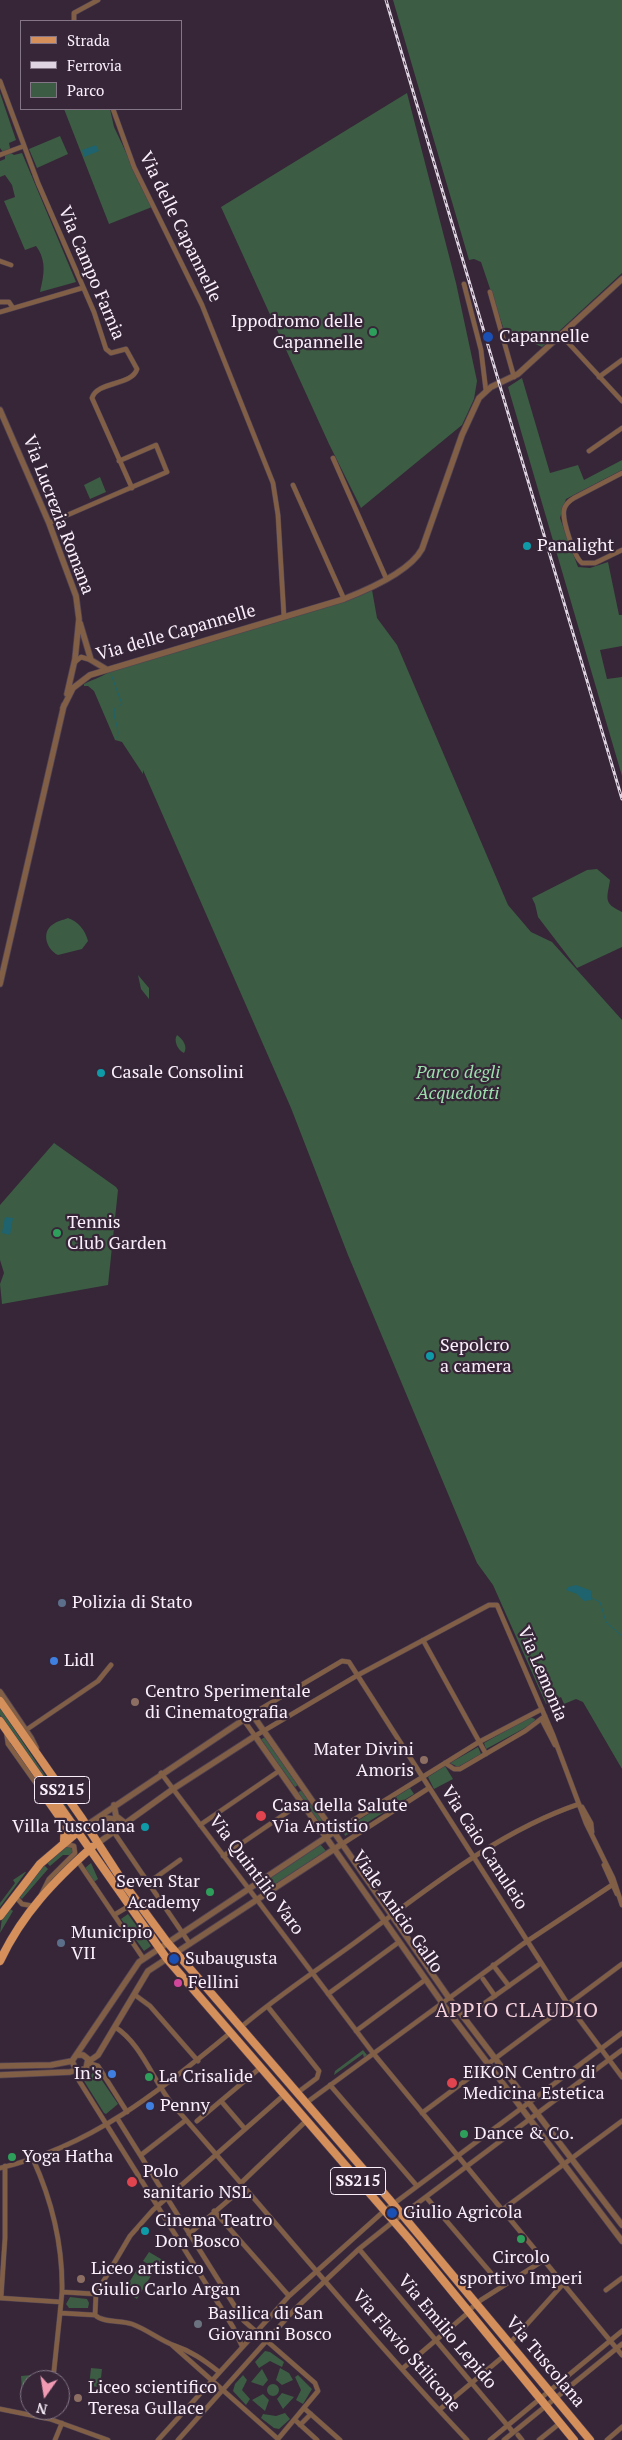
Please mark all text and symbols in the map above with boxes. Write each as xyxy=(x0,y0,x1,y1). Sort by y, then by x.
legend xyxy=(20,20,182,110)
text: Strada xyxy=(67,30,110,50)
text: Ferrovia xyxy=(67,55,122,75)
text: Parco xyxy=(67,80,104,100)
street label: Via delle Capannelle xyxy=(134,148,226,306)
street label: Via Campo Farnia xyxy=(53,203,129,343)
place label: Ippodromo delle Capannelle xyxy=(231,311,363,354)
marker: Ippodromo delle Capannelle xyxy=(367,326,379,338)
place label: Capannelle xyxy=(499,326,589,348)
marker: Capannelle xyxy=(481,330,495,344)
street label: Via Lucrezia Romana xyxy=(18,432,98,598)
place label: Panalight xyxy=(537,535,614,557)
marker: Panalight xyxy=(521,540,533,552)
street label: Via delle Capannelle xyxy=(94,600,258,666)
place label: Casale Consolini xyxy=(111,1062,244,1084)
park label: Parco degli Acquedotti xyxy=(416,1062,500,1104)
marker: Casale Consolini xyxy=(95,1067,107,1079)
place label: Tennis Club Garden xyxy=(67,1212,167,1254)
marker: Tennis Club Garden xyxy=(51,1227,63,1239)
place label: Sepolcro a camera xyxy=(440,1335,512,1378)
marker: Sepolcro a camera xyxy=(424,1350,436,1362)
place label: Polizia di Stato xyxy=(72,1592,192,1614)
marker: Polizia di Stato xyxy=(56,1597,68,1609)
street label: Via Lemonia xyxy=(512,1623,572,1725)
place label: Lidl xyxy=(64,1650,95,1672)
marker: Lidl xyxy=(48,1655,60,1667)
place label: Centro Sperimentale di Cinematografia xyxy=(145,1681,311,1724)
marker: Centro Sperimentale di Cinematografia xyxy=(129,1696,141,1708)
place label: Mater Divini Amoris xyxy=(313,1739,414,1782)
marker: Mater Divini Amoris xyxy=(418,1754,430,1766)
road number: SS215 xyxy=(34,1776,90,1804)
street label: Via Caio Canuleio xyxy=(436,1782,532,1914)
place label: Casa della Salute Via Antistio xyxy=(272,1795,408,1838)
marker: Casa della Salute Via Antistio xyxy=(254,1809,268,1823)
street label: Via Quintilio Varo xyxy=(204,1811,308,1939)
place label: Villa Tuscolana xyxy=(12,1816,135,1838)
marker: Villa Tuscolana xyxy=(139,1821,151,1833)
street label: Viale Anicio Gallo xyxy=(347,1847,447,1977)
place label: Seven Star Academy xyxy=(116,1871,200,1914)
marker: Seven Star Academy xyxy=(204,1886,216,1898)
place label: Municipio VII xyxy=(71,1922,152,1965)
marker: Municipio VII xyxy=(55,1937,67,1949)
place label: Subaugusta xyxy=(185,1948,278,1970)
marker: Subaugusta xyxy=(167,1952,181,1966)
place label: Fellini xyxy=(188,1972,239,1994)
marker: Fellini xyxy=(172,1977,184,1989)
district label: APPIO CLAUDIO xyxy=(433,1999,601,2023)
place label: EIKON Centro di Medicina Estetica xyxy=(463,2062,605,2104)
place label: In's xyxy=(74,2063,102,2085)
place label: La Crisalide xyxy=(159,2066,253,2088)
marker: In's xyxy=(106,2068,118,2080)
marker: La Crisalide xyxy=(143,2071,155,2083)
marker: EIKON Centro di Medicina Estetica xyxy=(445,2076,459,2090)
place label: Penny xyxy=(160,2095,210,2117)
marker: Penny xyxy=(144,2100,156,2112)
place label: Dance & Co. xyxy=(474,2123,574,2145)
marker: Dance & Co. xyxy=(458,2128,470,2140)
place label: Yoga Hatha xyxy=(22,2146,113,2168)
marker: Yoga Hatha xyxy=(6,2151,18,2163)
place label: Polo sanitario NSL xyxy=(143,2161,251,2204)
road number: SS215 xyxy=(330,2168,386,2194)
marker: Polo sanitario NSL xyxy=(125,2175,139,2189)
place label: Giulio Agricola xyxy=(403,2202,522,2224)
marker: Giulio Agricola xyxy=(385,2206,399,2220)
place label: Cinema Teatro Don Bosco xyxy=(155,2210,272,2252)
marker: Cinema Teatro Don Bosco xyxy=(139,2225,151,2237)
marker: Circolo sportivo Imperi xyxy=(515,2233,527,2245)
place label: Circolo sportivo Imperi xyxy=(459,2247,583,2290)
place label: Liceo artistico Giulio Carlo Argan xyxy=(91,2258,240,2300)
street label: Via Emilio Lepido xyxy=(393,2271,501,2393)
marker: Liceo artistico Giulio Carlo Argan xyxy=(75,2273,87,2285)
street label: Via Flavio Stilicone xyxy=(347,2286,465,2416)
place label: Basilica di San Giovanni Bosco xyxy=(208,2303,332,2346)
street label: Via Tuscolana xyxy=(501,2312,589,2412)
marker: Basilica di San Giovanni Bosco xyxy=(192,2318,204,2330)
north arrow xyxy=(20,2370,70,2420)
place label: Liceo scientifico Teresa Gullace xyxy=(88,2377,217,2420)
marker: Liceo scientifico Teresa Gullace xyxy=(72,2392,84,2404)
text: N xyxy=(34,2399,49,2420)

